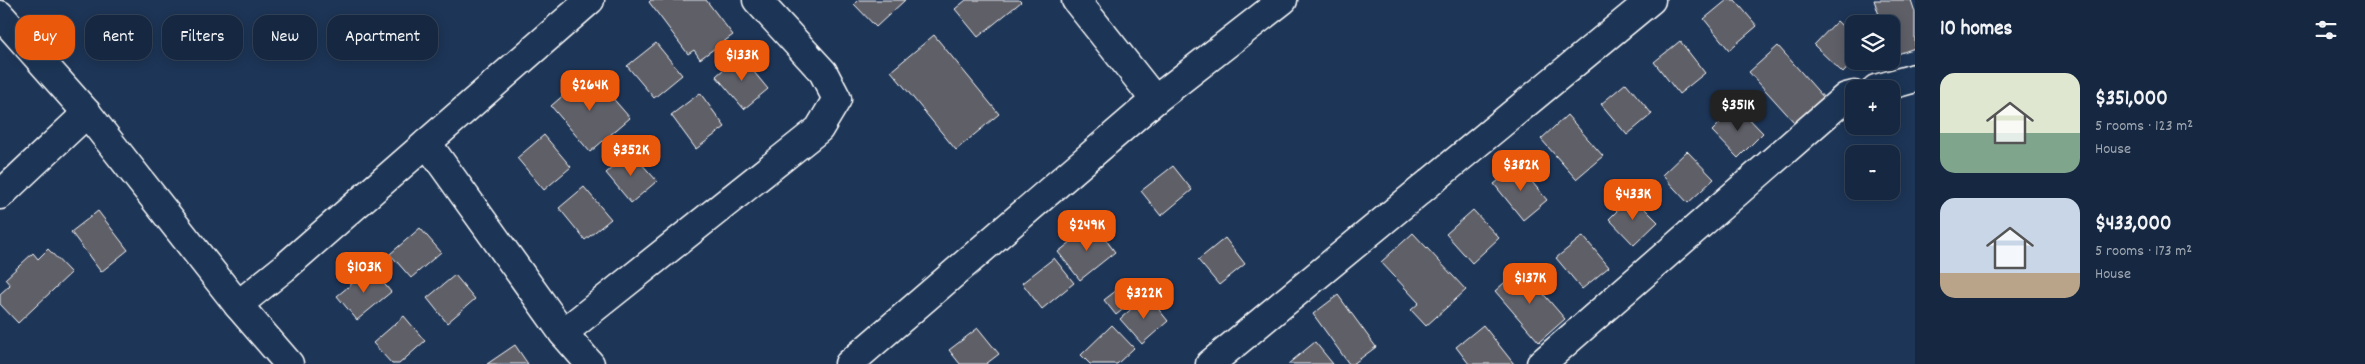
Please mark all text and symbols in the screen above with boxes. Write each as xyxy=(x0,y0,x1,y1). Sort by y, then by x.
chip: Buy xyxy=(15,15,75,60)
chip: Rent xyxy=(85,15,152,60)
chip: Filters xyxy=(162,15,243,60)
chip: New xyxy=(253,15,317,60)
chip: Apartment xyxy=(327,15,438,60)
map controls xyxy=(1845,15,1900,200)
button: layers xyxy=(1845,15,1900,70)
text: 10 homes xyxy=(1940,15,2012,45)
icon: filters xyxy=(2312,16,2340,44)
pin: $133K xyxy=(707,39,777,82)
text: $133K xyxy=(725,44,759,67)
pin: $264K xyxy=(555,70,625,112)
text: $264K xyxy=(572,74,608,97)
button: + xyxy=(1845,80,1900,135)
text: $351,000 xyxy=(2095,85,2168,115)
pin: $351K xyxy=(1703,90,1773,132)
icon: home xyxy=(1980,93,2040,153)
text: $351K xyxy=(1721,94,1755,117)
text: 5 rooms · 123 m² xyxy=(2095,115,2193,138)
pin: $352K xyxy=(596,134,666,177)
text: House xyxy=(2095,138,2131,161)
text: $352K xyxy=(612,139,650,162)
button: − xyxy=(1845,145,1900,200)
pin: $382K xyxy=(1486,150,1556,192)
text: $382K xyxy=(1503,154,1539,177)
pin: $433K xyxy=(1598,178,1668,221)
text: $433K xyxy=(1615,183,1651,206)
pin: $249K xyxy=(1052,210,1122,252)
text: $433,000 xyxy=(2095,210,2171,240)
text: $249K xyxy=(1069,214,1105,237)
icon: home xyxy=(1980,218,2040,278)
text: 5 rooms · 173 m² xyxy=(2095,240,2192,263)
pin: $103K xyxy=(329,252,399,294)
text: $103K xyxy=(347,256,381,279)
pin: $137K xyxy=(1495,262,1565,305)
text: House xyxy=(2095,263,2131,286)
text: $137K xyxy=(1514,267,1546,290)
pin: $322K xyxy=(1109,278,1179,320)
text: $322K xyxy=(1126,282,1162,305)

